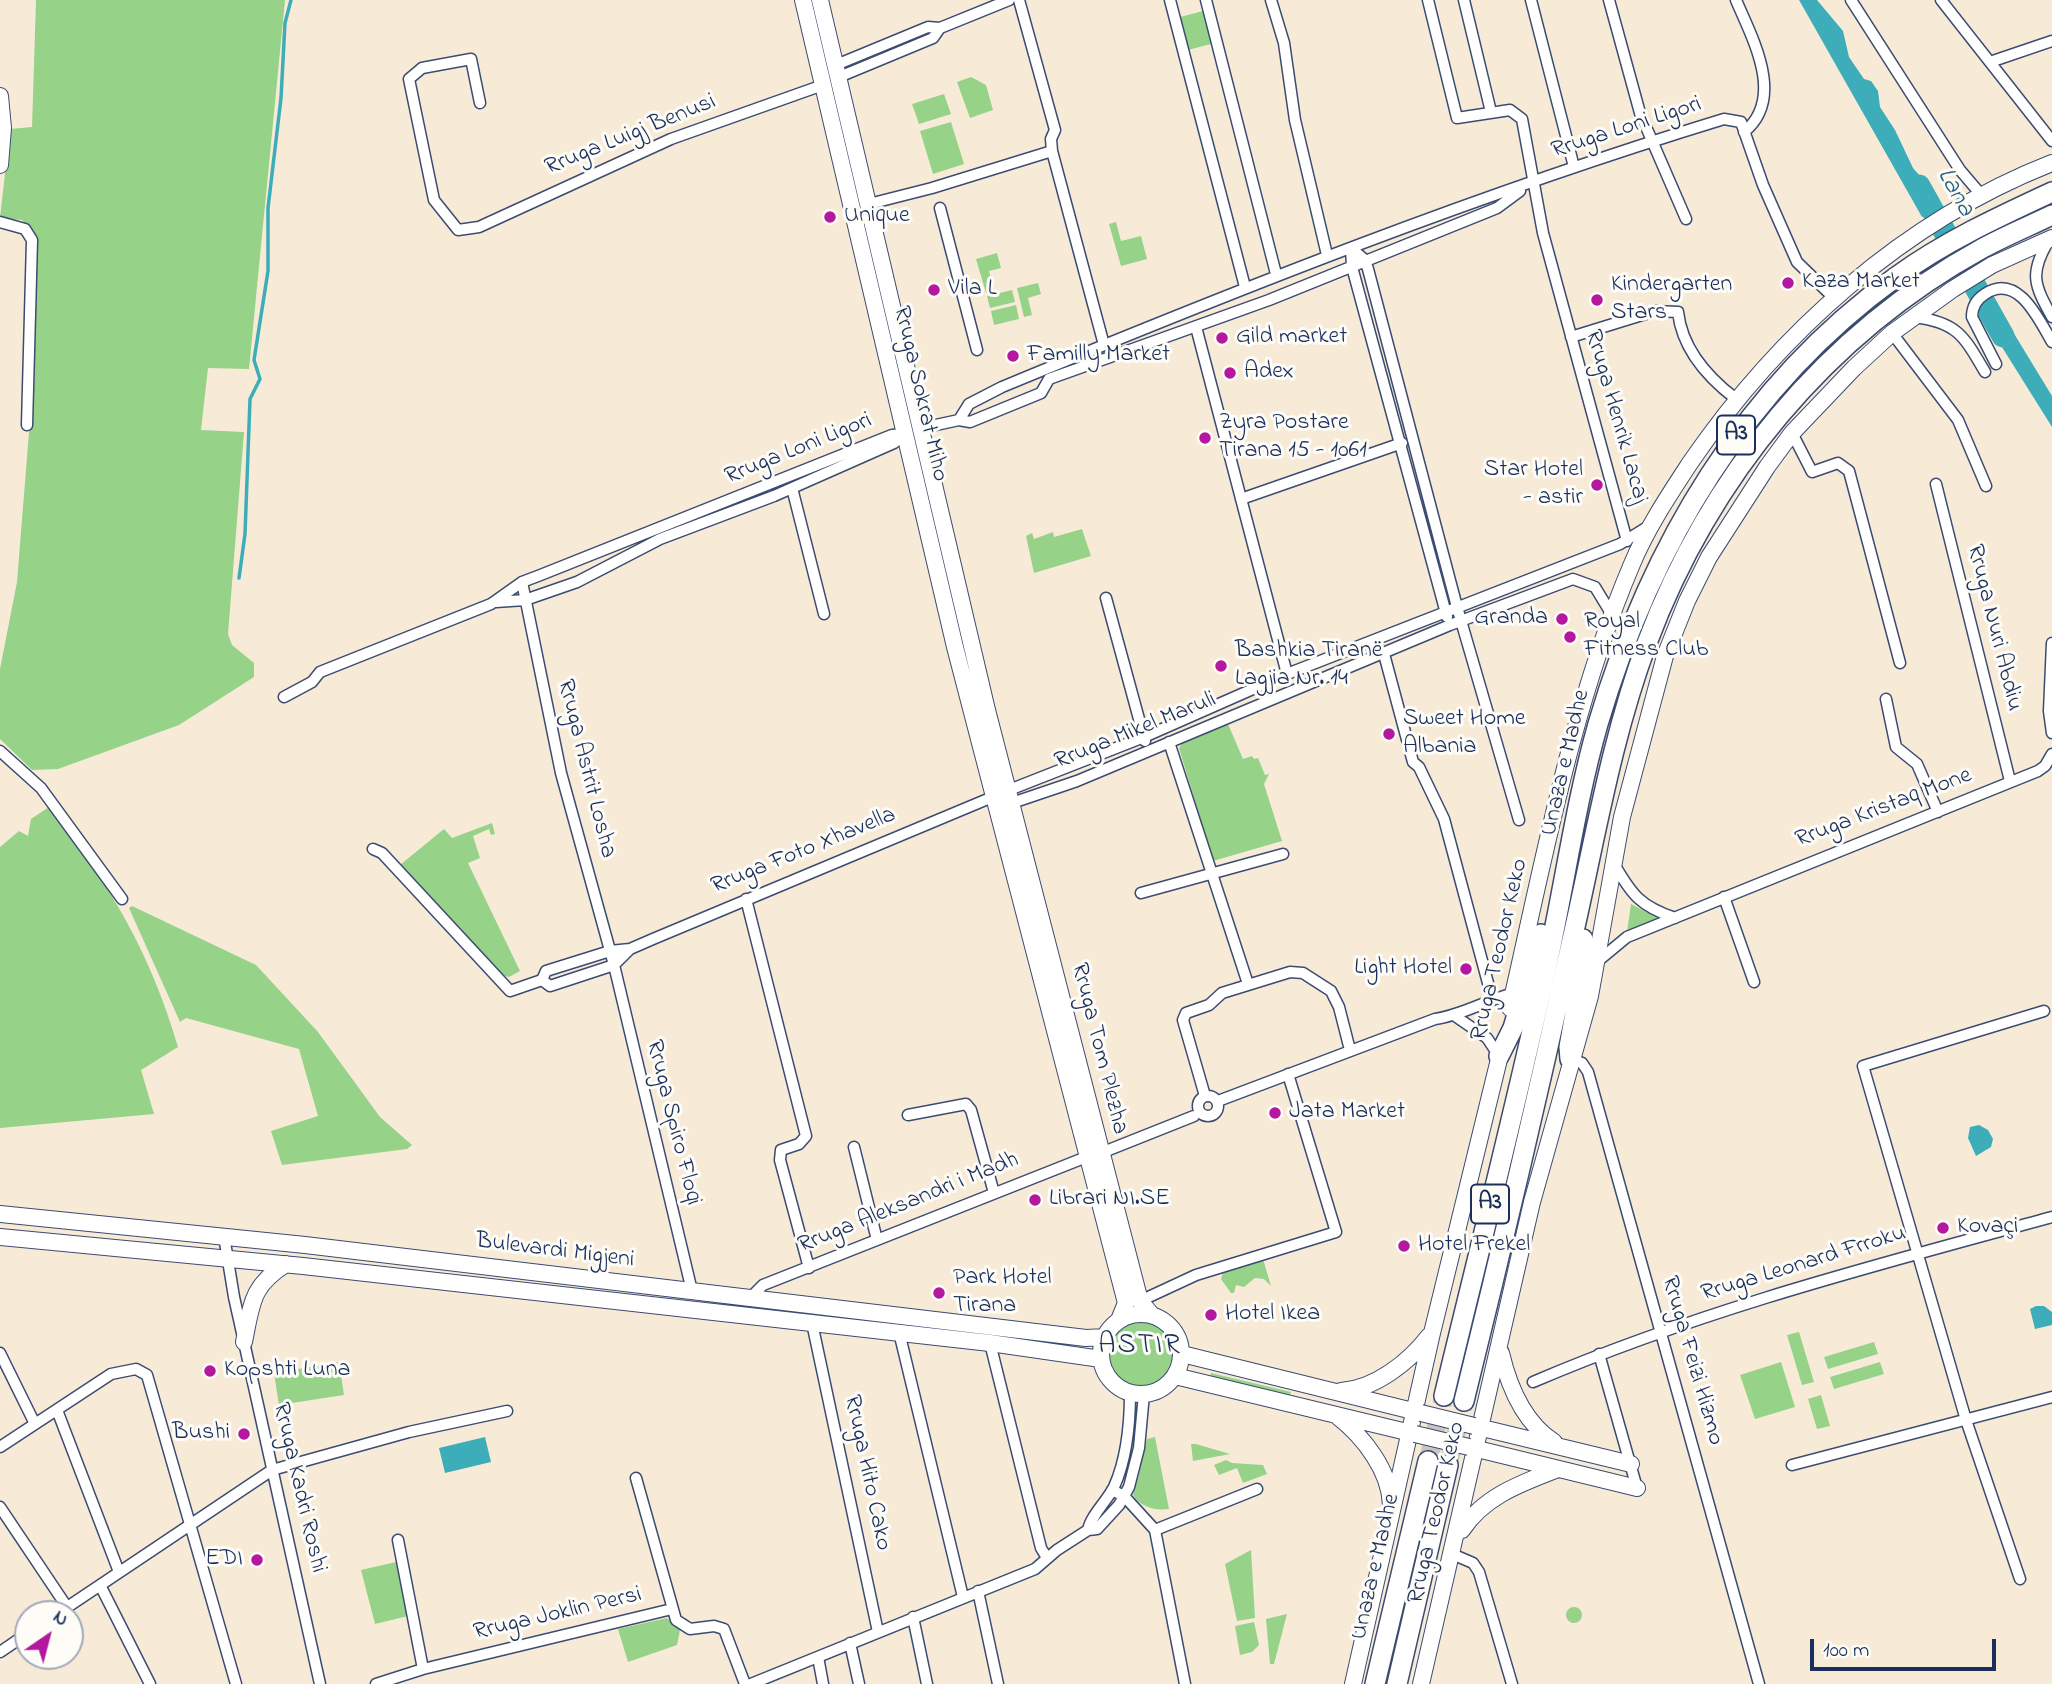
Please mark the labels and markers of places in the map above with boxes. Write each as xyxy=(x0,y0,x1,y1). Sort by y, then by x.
place label: Unique xyxy=(844,203,910,231)
marker: Unique xyxy=(822,209,838,225)
place label: Kaza Market xyxy=(1802,269,1920,297)
place label: Kindergarten Stars xyxy=(1611,272,1732,328)
marker: Kaza Market xyxy=(1780,275,1796,291)
place label: Vila L xyxy=(948,276,997,304)
marker: Vila L xyxy=(926,282,942,298)
marker: Kindergarten Stars xyxy=(1589,292,1605,308)
place label: Gild market xyxy=(1236,324,1347,352)
marker: Gild market xyxy=(1214,330,1230,346)
place label: Familly Market xyxy=(1027,342,1170,370)
marker: Familly Market xyxy=(1005,348,1021,364)
place label: Adex xyxy=(1244,359,1294,387)
marker: Adex xyxy=(1222,365,1238,381)
place label: Zyra Postare Tirana 15 - 1061 xyxy=(1219,410,1367,466)
marker: Zyra Postare Tirana 15 - 1061 xyxy=(1197,430,1213,446)
place label: Star Hotel - astir xyxy=(1484,457,1583,513)
marker: Star Hotel - astir xyxy=(1589,477,1605,493)
place label: Granda xyxy=(1474,605,1548,633)
place label: Royal Fitness Club xyxy=(1584,609,1708,665)
marker: Granda xyxy=(1554,611,1570,627)
marker: Royal Fitness Club xyxy=(1562,629,1578,645)
place label: Bashkia Tiranë Lagjia Nr. 14 xyxy=(1235,638,1383,694)
marker: Bashkia Tiranë Lagjia Nr. 14 xyxy=(1213,658,1229,674)
place label: Sweet Home Albania xyxy=(1403,706,1526,762)
marker: Sweet Home Albania xyxy=(1381,726,1397,742)
place label: Light Hotel xyxy=(1354,955,1452,983)
marker: Light Hotel xyxy=(1458,961,1474,977)
place label: Jata Market xyxy=(1289,1099,1405,1127)
marker: Jata Market xyxy=(1267,1105,1283,1121)
place label: Librari NI.SE xyxy=(1049,1186,1170,1214)
marker: Librari NI.SE xyxy=(1027,1192,1043,1208)
place label: Kovaçi xyxy=(1957,1214,2018,1242)
marker: Kovaçi xyxy=(1935,1220,1951,1236)
place label: Hotel Frekel xyxy=(1418,1232,1530,1260)
marker: Hotel Frekel xyxy=(1396,1238,1412,1254)
place label: Park Hotel Tirana xyxy=(953,1265,1052,1321)
marker: Park Hotel Tirana xyxy=(931,1285,947,1301)
place label: Hotel Ikea xyxy=(1225,1301,1320,1329)
marker: Hotel Ikea xyxy=(1203,1307,1219,1323)
place label: Kopshti Luna xyxy=(224,1357,351,1385)
marker: Kopshti Luna xyxy=(202,1363,218,1379)
place label: Bushi xyxy=(172,1420,230,1448)
marker: Bushi xyxy=(236,1426,252,1442)
place label: EDI xyxy=(205,1546,243,1574)
marker: EDI xyxy=(249,1552,265,1568)

